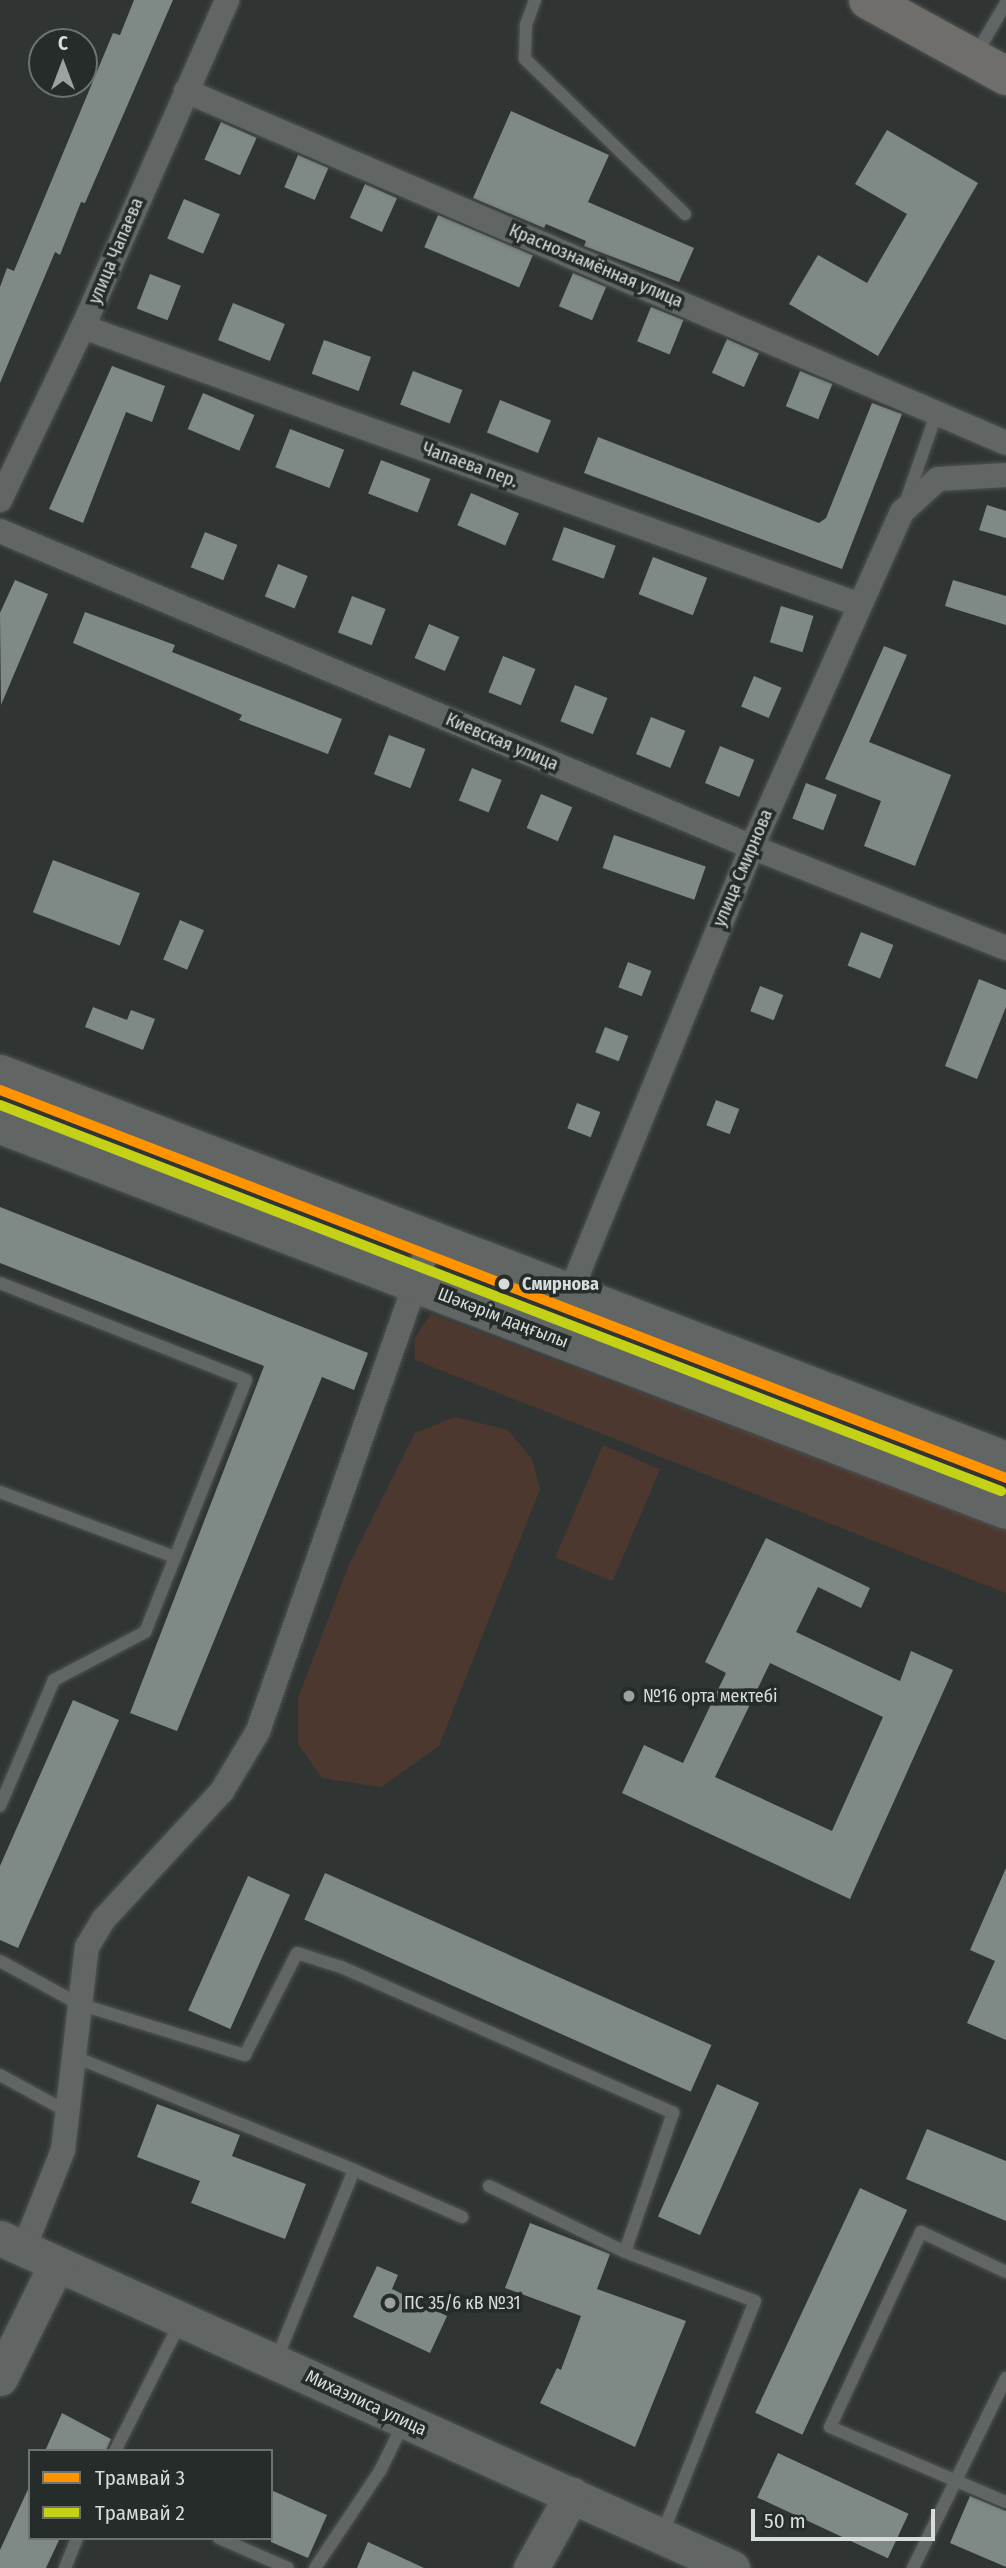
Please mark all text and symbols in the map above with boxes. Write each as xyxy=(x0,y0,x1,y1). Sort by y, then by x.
north arrow xyxy=(28,28,98,98)
text: С xyxy=(58,32,68,55)
street label: улица Чапаева xyxy=(84,195,148,307)
street label: Краснознамённая улица xyxy=(506,220,686,312)
street label: Чапаева пер. xyxy=(420,438,520,492)
street label: Киевская улица xyxy=(443,709,561,775)
street label: улица Смирнова xyxy=(709,806,777,930)
marker: Смирнова xyxy=(492,1272,516,1296)
place label: Смирнова xyxy=(522,1273,599,1295)
street label: Шәкәрім даңғылы xyxy=(435,1283,571,1353)
place label: №16 орта мектебі xyxy=(643,1685,778,1707)
marker: №16 орта мектебі xyxy=(621,1688,637,1704)
place label: ПС 35/6 кВ №31 xyxy=(404,2292,521,2314)
marker: ПС 35/6 кВ №31 xyxy=(382,2295,398,2311)
street label: Михаэлиса улица xyxy=(302,2365,430,2441)
legend xyxy=(28,2449,273,2540)
text: Трамвай 3 xyxy=(95,2465,185,2491)
scale bar xyxy=(754,2494,938,2538)
text: Трамвай 2 xyxy=(95,2500,185,2526)
text: 50 m xyxy=(764,2508,806,2534)

